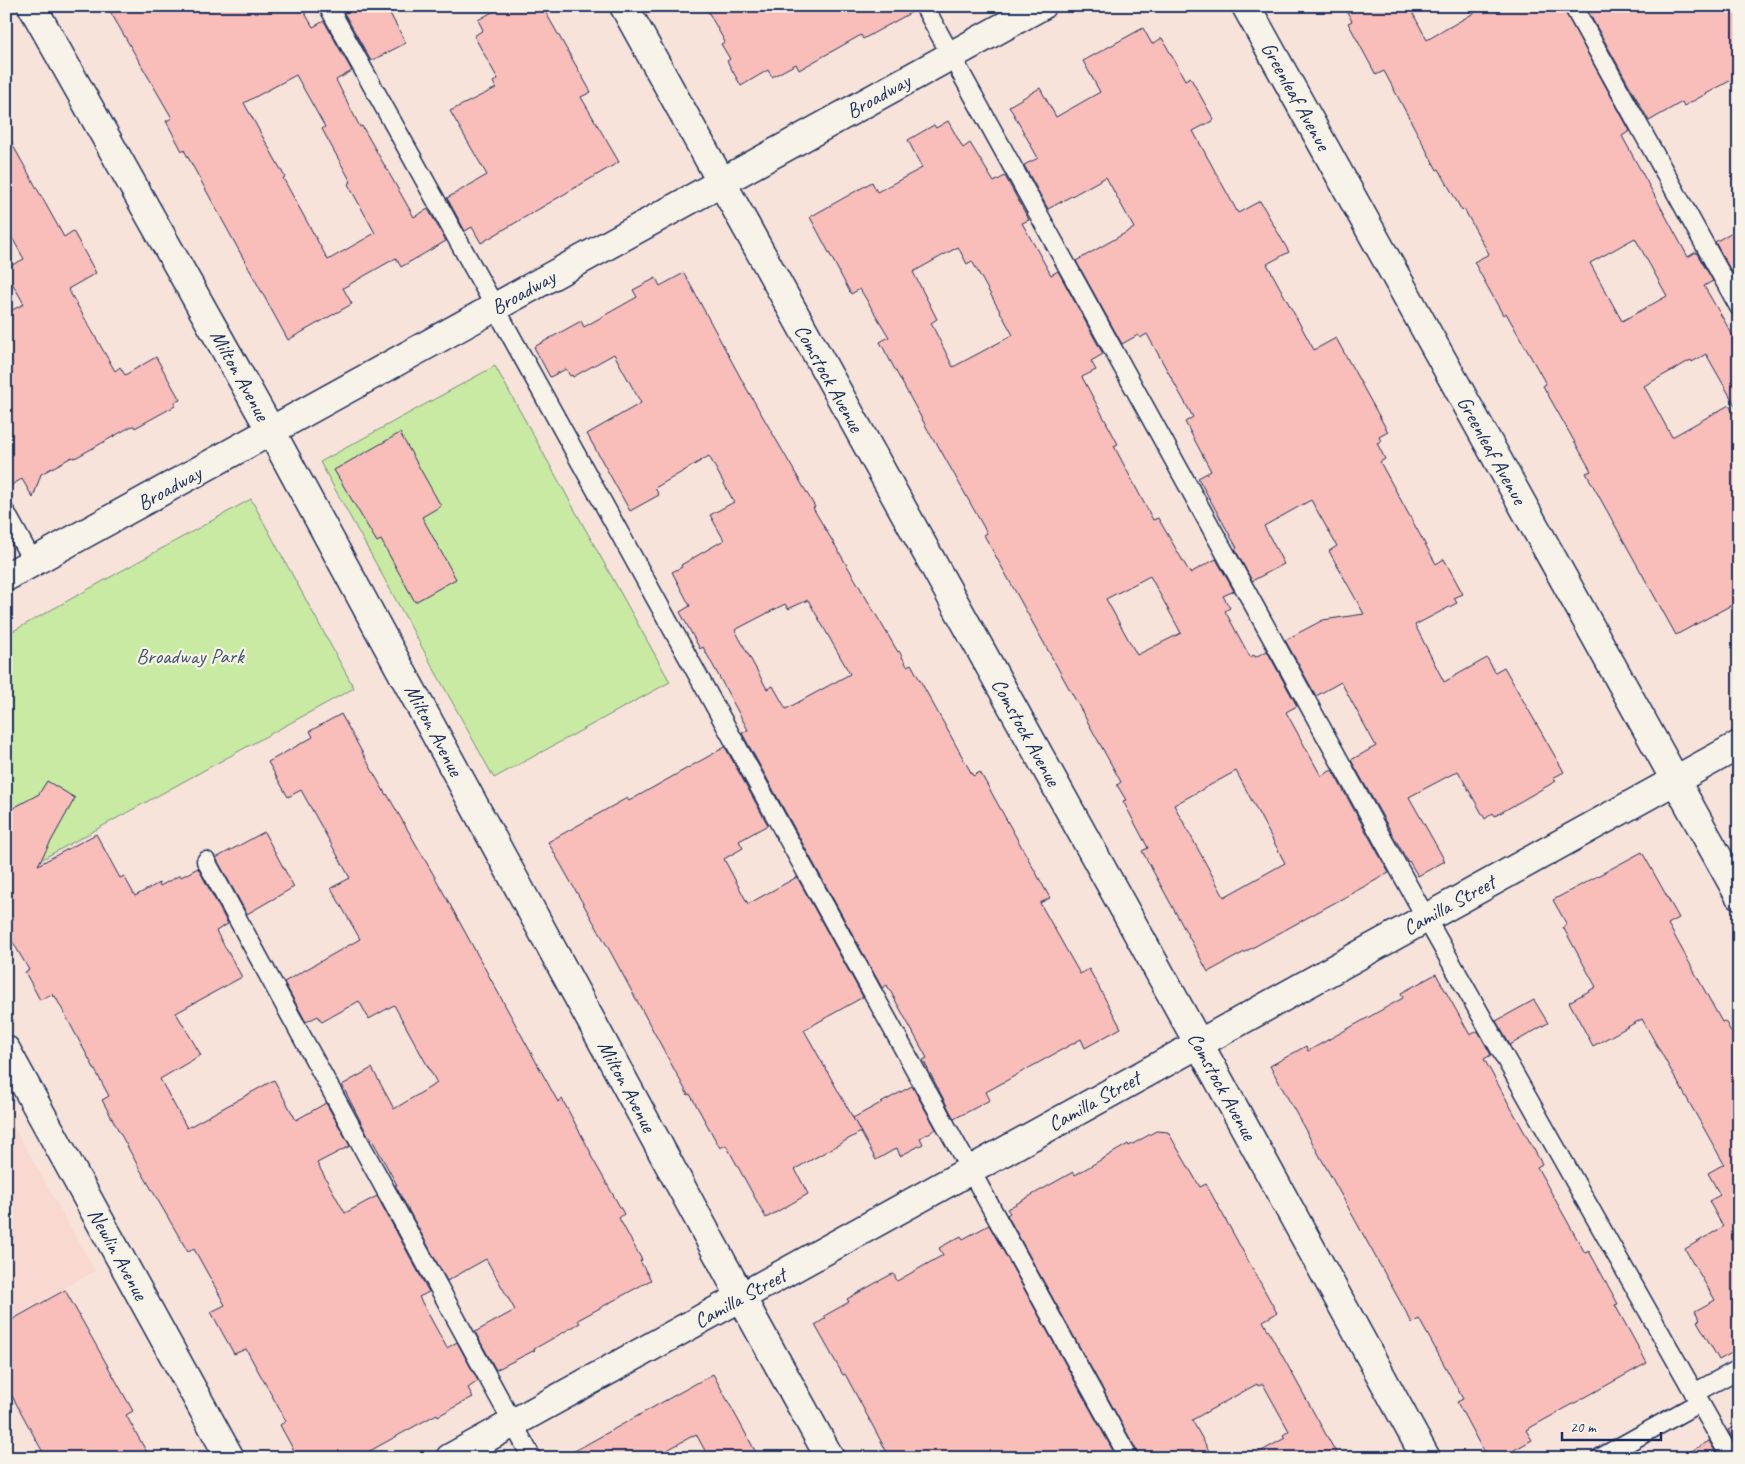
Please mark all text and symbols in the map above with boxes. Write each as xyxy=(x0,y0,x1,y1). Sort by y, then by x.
street label: Greenleaf Avenue xyxy=(1256,37,1338,157)
street label: Broadway xyxy=(841,67,916,124)
street label: Broadway xyxy=(486,263,561,320)
street label: Comstock Avenue xyxy=(789,320,870,437)
street label: Milton Avenue xyxy=(204,325,276,426)
street label: Greenleaf Avenue xyxy=(1452,391,1534,511)
street label: Broadway xyxy=(132,459,207,516)
park label: Broadway Park xyxy=(136,643,245,669)
street label: Comstock Avenue xyxy=(986,674,1067,791)
street label: Milton Avenue xyxy=(399,680,469,781)
street label: Camilla Street xyxy=(1398,868,1502,941)
street label: Comstock Avenue xyxy=(1182,1028,1263,1145)
street label: Milton Avenue xyxy=(592,1036,662,1137)
street label: Camilla Street xyxy=(1043,1064,1147,1137)
street label: Newlin Avenue xyxy=(82,1204,154,1305)
street label: Camilla Street xyxy=(689,1261,793,1334)
scale bar xyxy=(1562,1409,1661,1441)
text: 20 m xyxy=(1570,1418,1597,1437)

